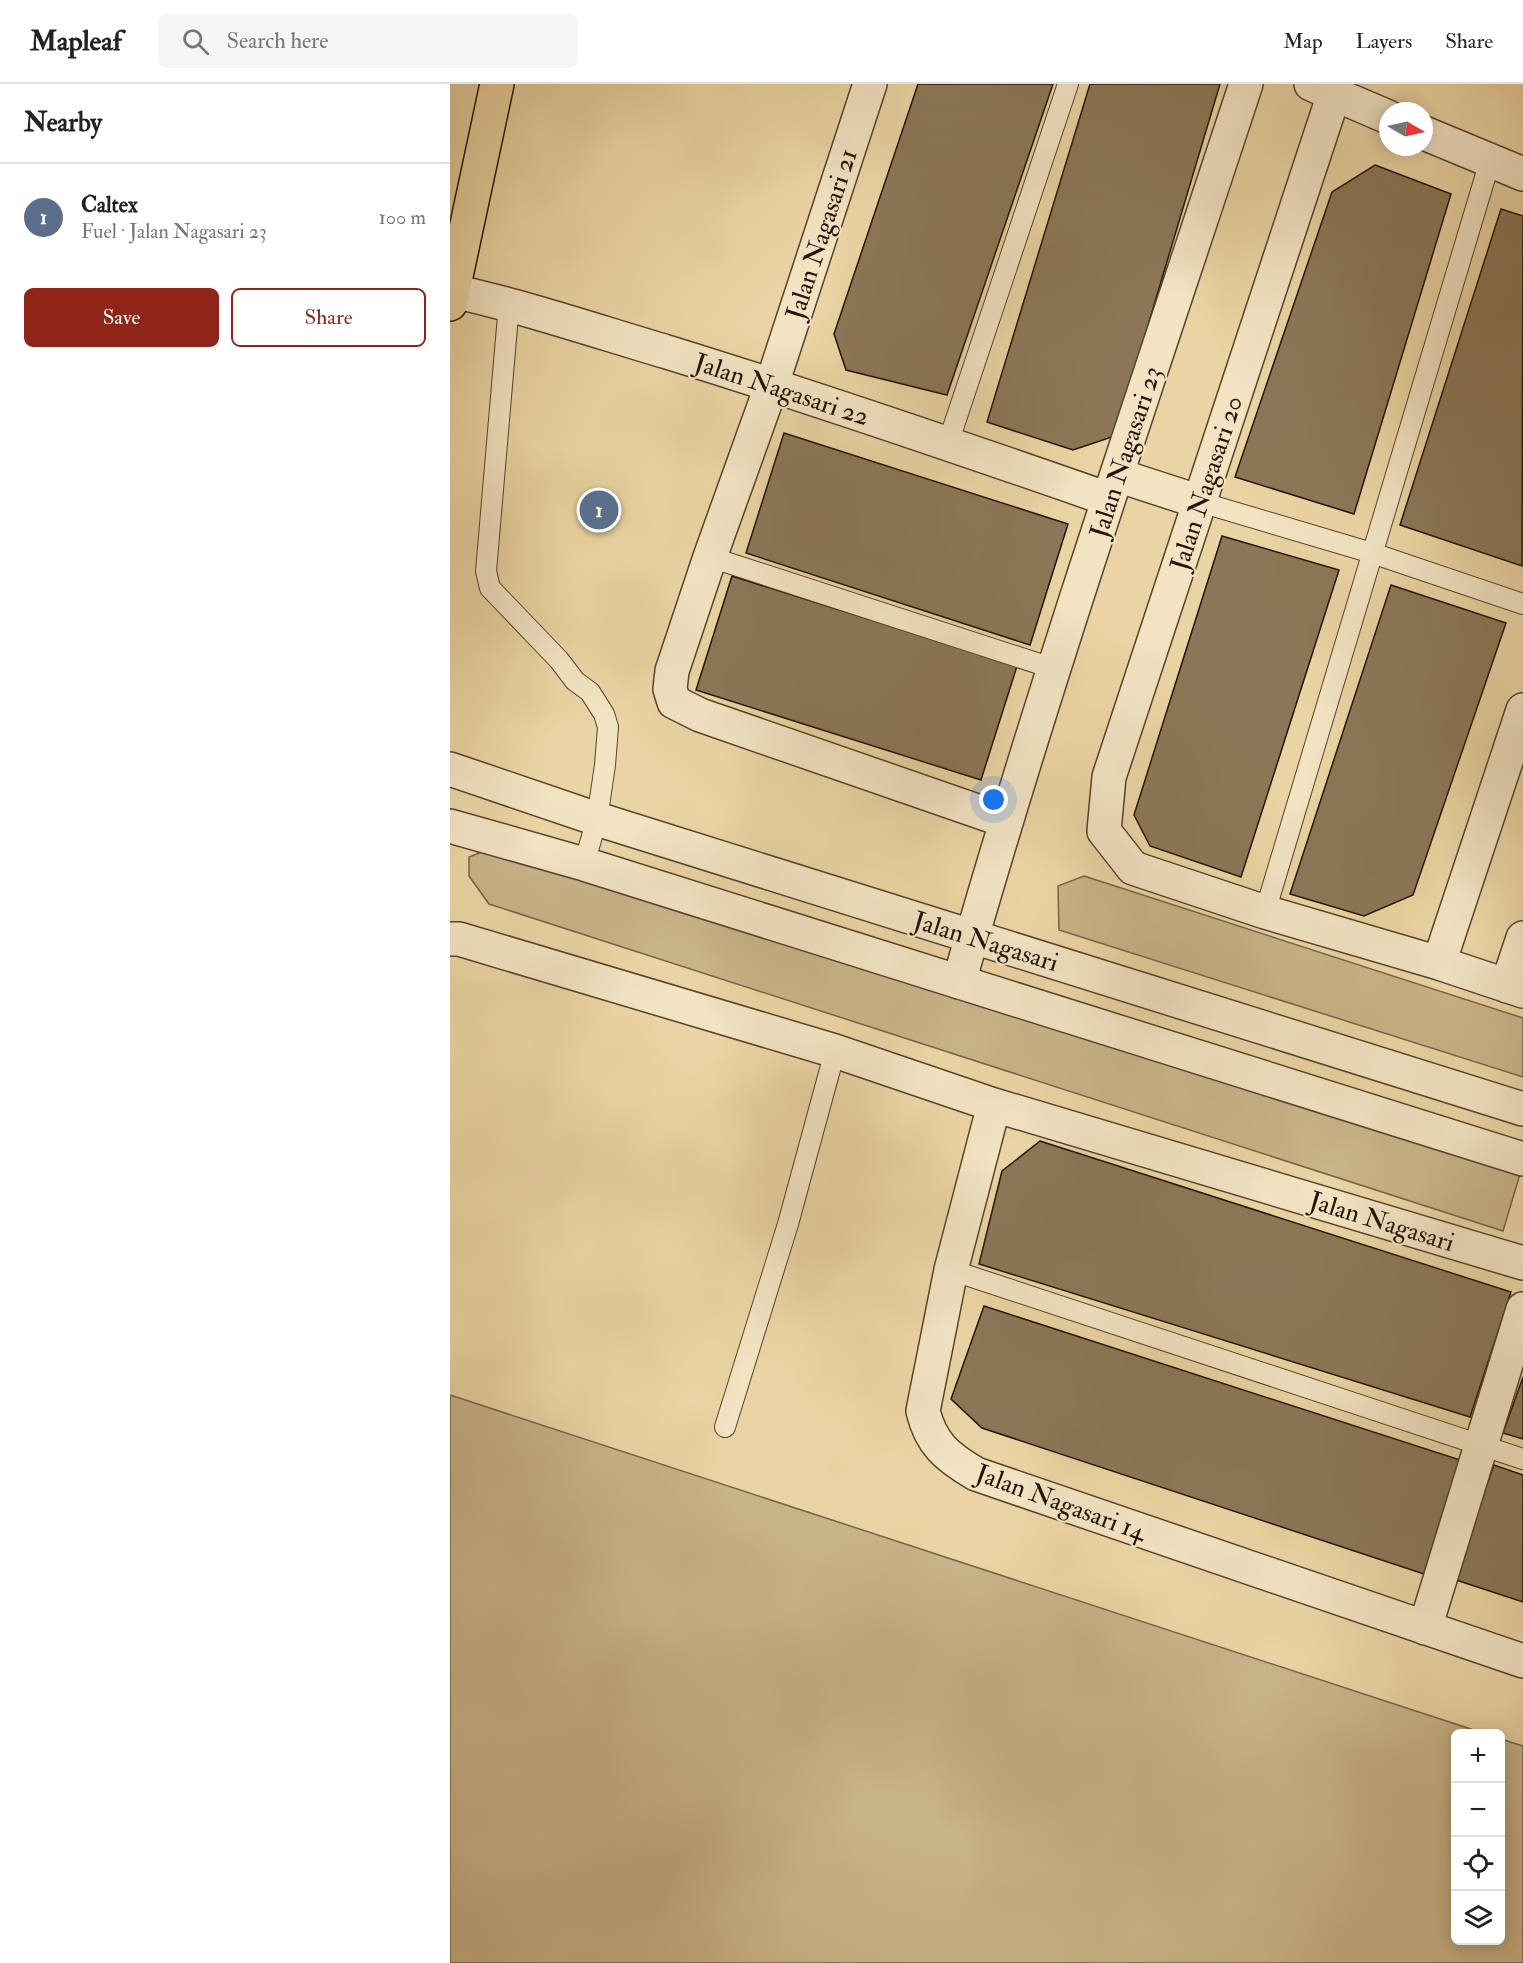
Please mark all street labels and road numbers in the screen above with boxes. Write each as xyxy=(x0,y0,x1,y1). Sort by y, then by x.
street label: Jalan Nagasari 21 xyxy=(779,145,865,325)
street label: Jalan Nagasari 22 xyxy=(689,346,873,433)
street label: Jalan Nagasari 23 xyxy=(1083,362,1169,543)
street label: Jalan Nagasari 20 xyxy=(1163,392,1250,576)
street label: Jalan Nagasari xyxy=(908,904,1062,979)
street label: Jalan Nagasari xyxy=(1304,1184,1458,1259)
street label: Jalan Nagasari 14 xyxy=(970,1457,1151,1549)

